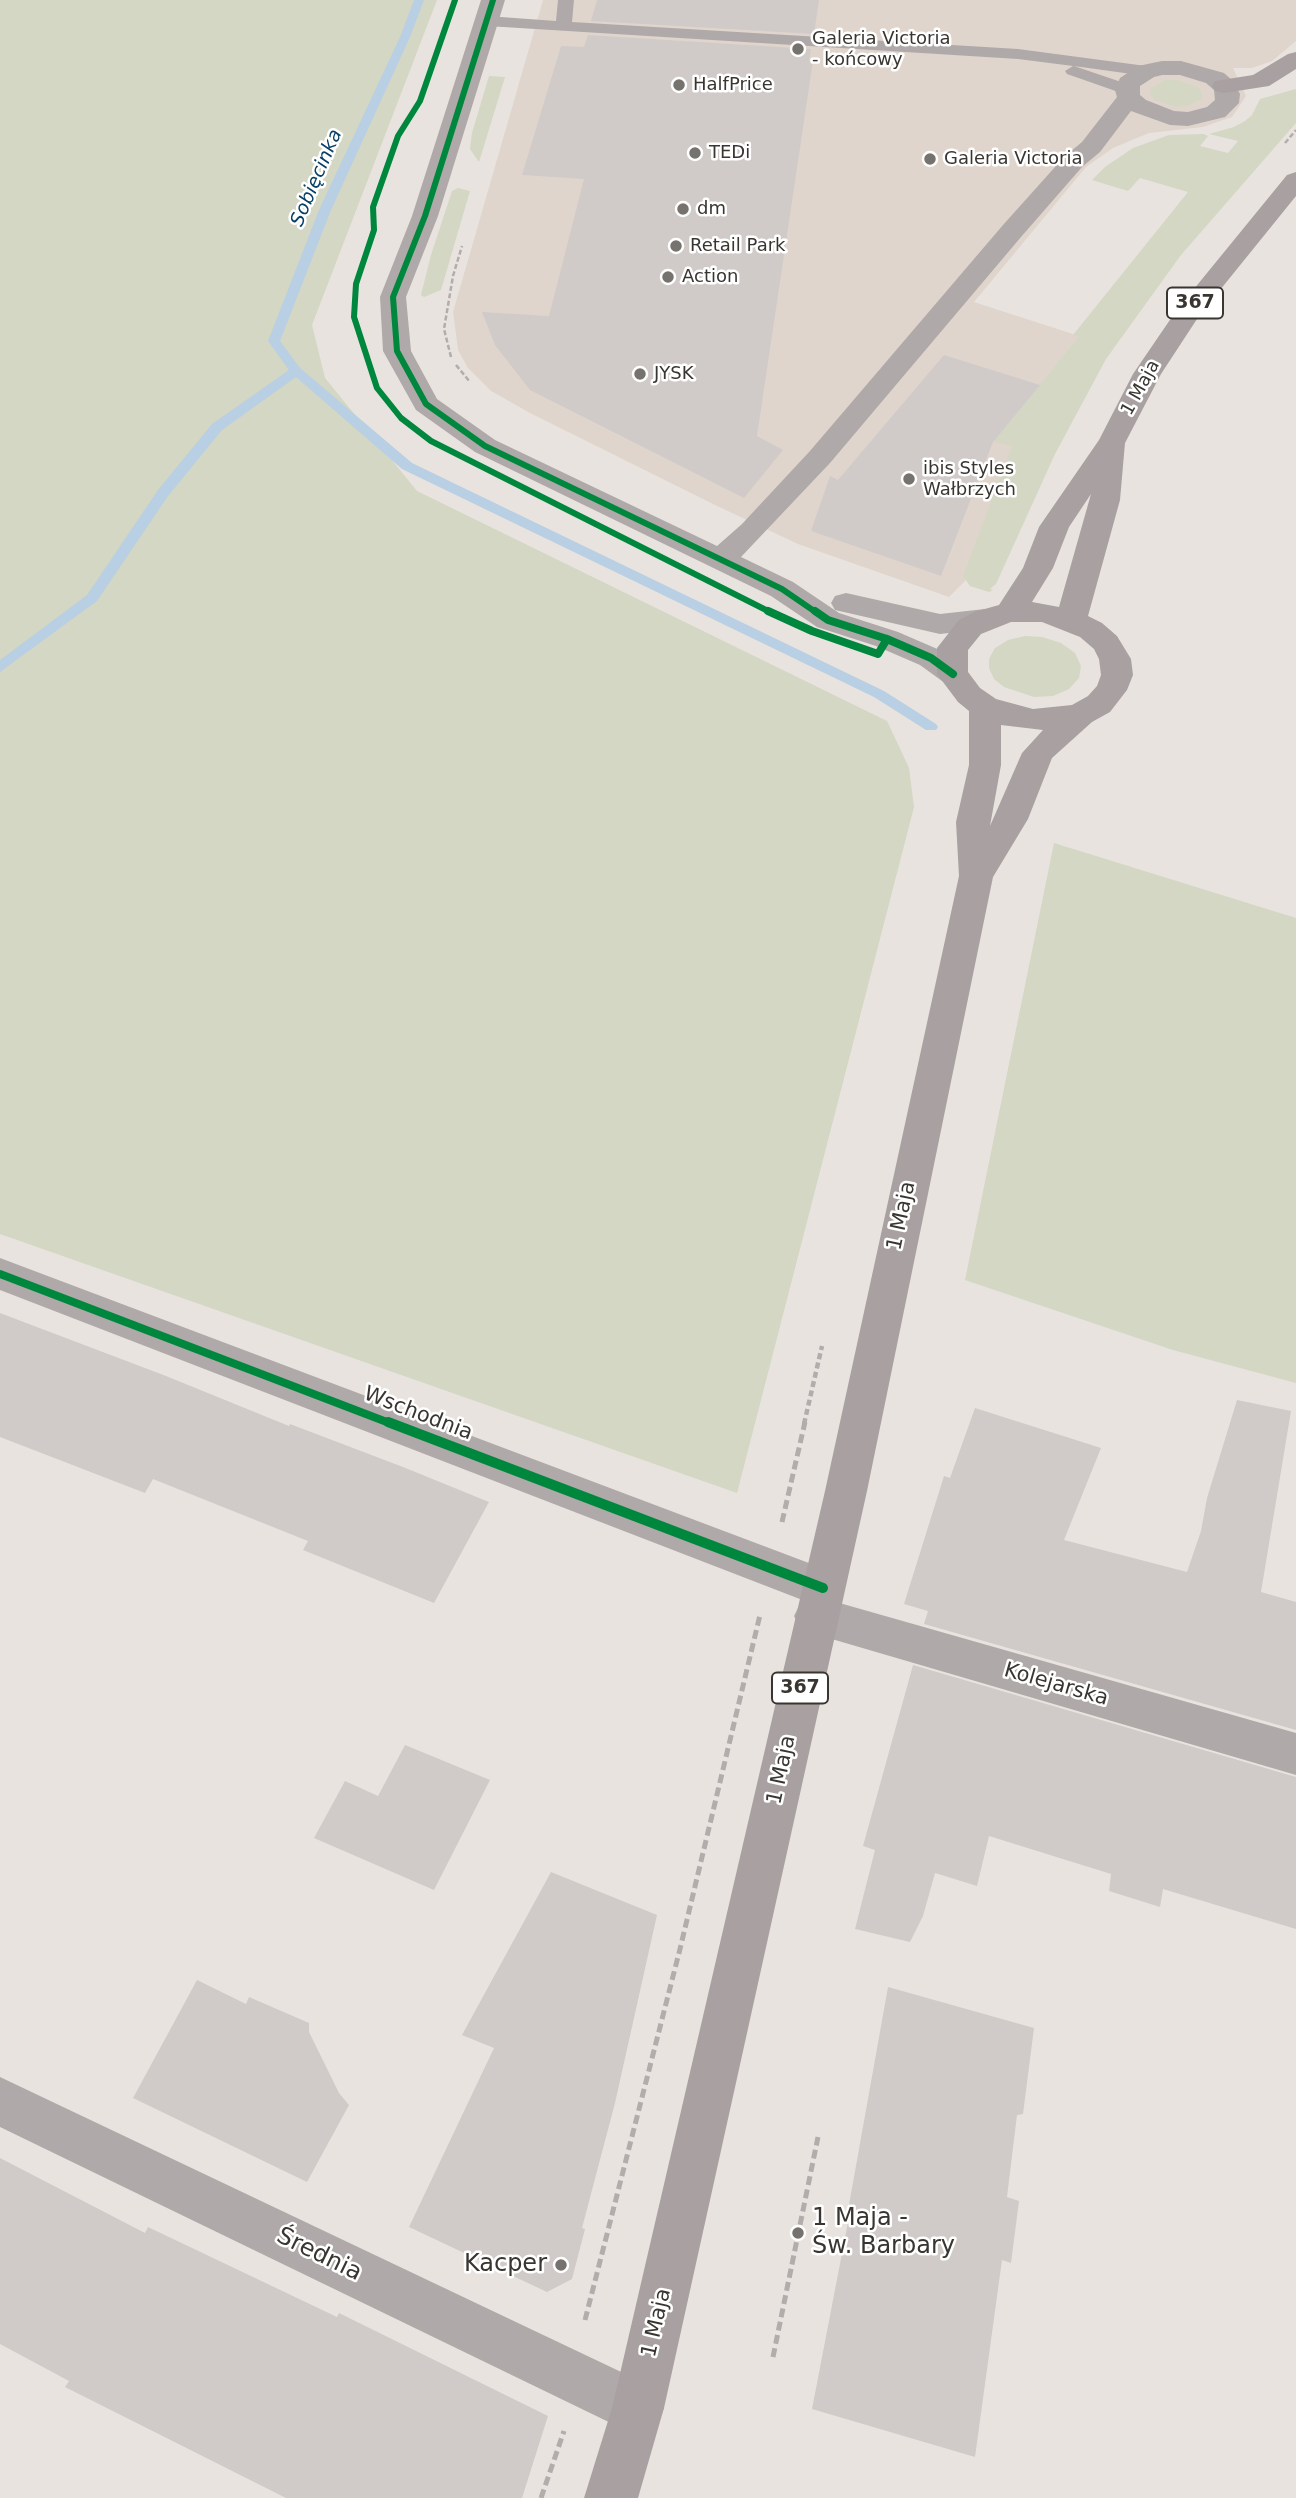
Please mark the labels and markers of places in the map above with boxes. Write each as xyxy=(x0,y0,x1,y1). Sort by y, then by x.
place label: Galeria Victoria - końcowy xyxy=(812,28,951,70)
marker: Galeria Victoria - końcowy xyxy=(790,41,806,57)
place label: HalfPrice xyxy=(693,74,773,96)
marker: HalfPrice xyxy=(671,77,687,93)
place label: TEDi xyxy=(709,142,750,164)
marker: TEDi xyxy=(687,145,703,161)
place label: Galeria Victoria xyxy=(944,148,1083,170)
marker: Galeria Victoria xyxy=(922,151,938,167)
place label: dm xyxy=(697,198,726,220)
marker: dm xyxy=(675,201,691,217)
place label: Retail Park xyxy=(690,235,785,257)
marker: Retail Park xyxy=(668,238,684,254)
place label: Action xyxy=(682,266,738,288)
marker: Action xyxy=(660,269,676,285)
place label: JYSK xyxy=(654,363,694,385)
marker: JYSK xyxy=(632,366,648,382)
place label: ibis Styles Wałbrzych xyxy=(923,458,1016,500)
marker: ibis Styles Wałbrzych xyxy=(901,471,917,487)
place label: 1 Maja - Św. Barbary xyxy=(812,2205,955,2261)
marker: 1 Maja - Św. Barbary xyxy=(790,2225,806,2241)
place label: Kacper xyxy=(464,2251,547,2279)
marker: Kacper xyxy=(553,2257,569,2273)

